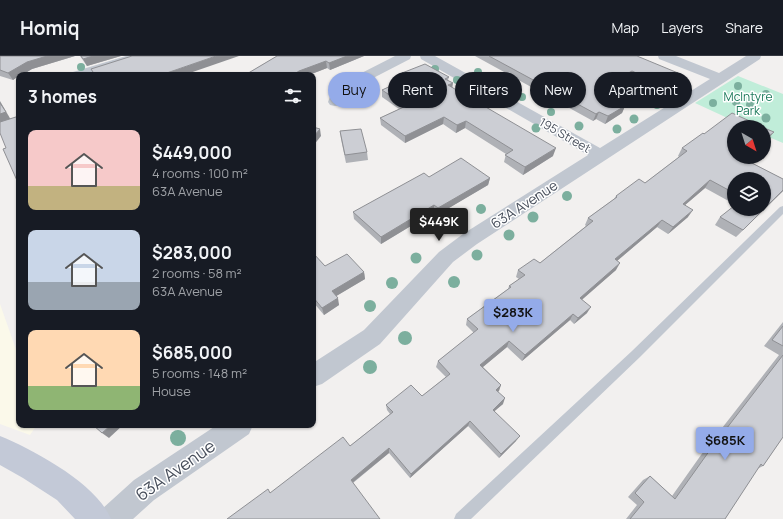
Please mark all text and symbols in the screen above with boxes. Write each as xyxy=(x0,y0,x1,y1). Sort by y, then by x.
text: Homiq xyxy=(20,15,80,41)
text: Map xyxy=(611,18,639,37)
text: Layers xyxy=(661,18,703,37)
text: Share xyxy=(725,18,763,37)
chip: Buy xyxy=(328,72,380,108)
chip: Rent xyxy=(388,72,447,108)
chip: Filters xyxy=(455,72,522,108)
chip: New xyxy=(530,72,586,108)
chip: Apartment xyxy=(594,72,692,108)
text: 3 homes xyxy=(28,85,97,108)
icon: filters xyxy=(282,85,304,107)
park label: McIntyre Park xyxy=(724,88,772,119)
street label: 195 Street xyxy=(536,113,594,157)
north arrow xyxy=(727,120,771,164)
map controls xyxy=(727,120,771,216)
text: $449,000 xyxy=(152,141,232,164)
icon: home xyxy=(60,146,108,194)
text: 4 rooms · 100 m² xyxy=(152,164,248,182)
button: layers xyxy=(727,172,771,216)
street label: 63A Avenue xyxy=(487,175,561,233)
text: 63A Avenue xyxy=(152,182,223,200)
pin: $449K xyxy=(411,208,467,242)
text: $449K xyxy=(419,212,459,230)
text: $283,000 xyxy=(152,241,232,264)
icon: home xyxy=(60,246,108,294)
text: 2 rooms · 58 m² xyxy=(152,264,242,282)
text: 63A Avenue xyxy=(152,282,223,300)
pin: $283K xyxy=(485,299,541,333)
text: $283K xyxy=(493,303,533,321)
text: $685,000 xyxy=(152,341,232,364)
icon: home xyxy=(60,346,108,394)
text: 5 rooms · 148 m² xyxy=(152,364,247,382)
text: House xyxy=(152,382,191,400)
pin: $685K xyxy=(697,427,753,461)
text: $685K xyxy=(705,431,745,449)
street label: 63A Avenue xyxy=(131,434,219,506)

